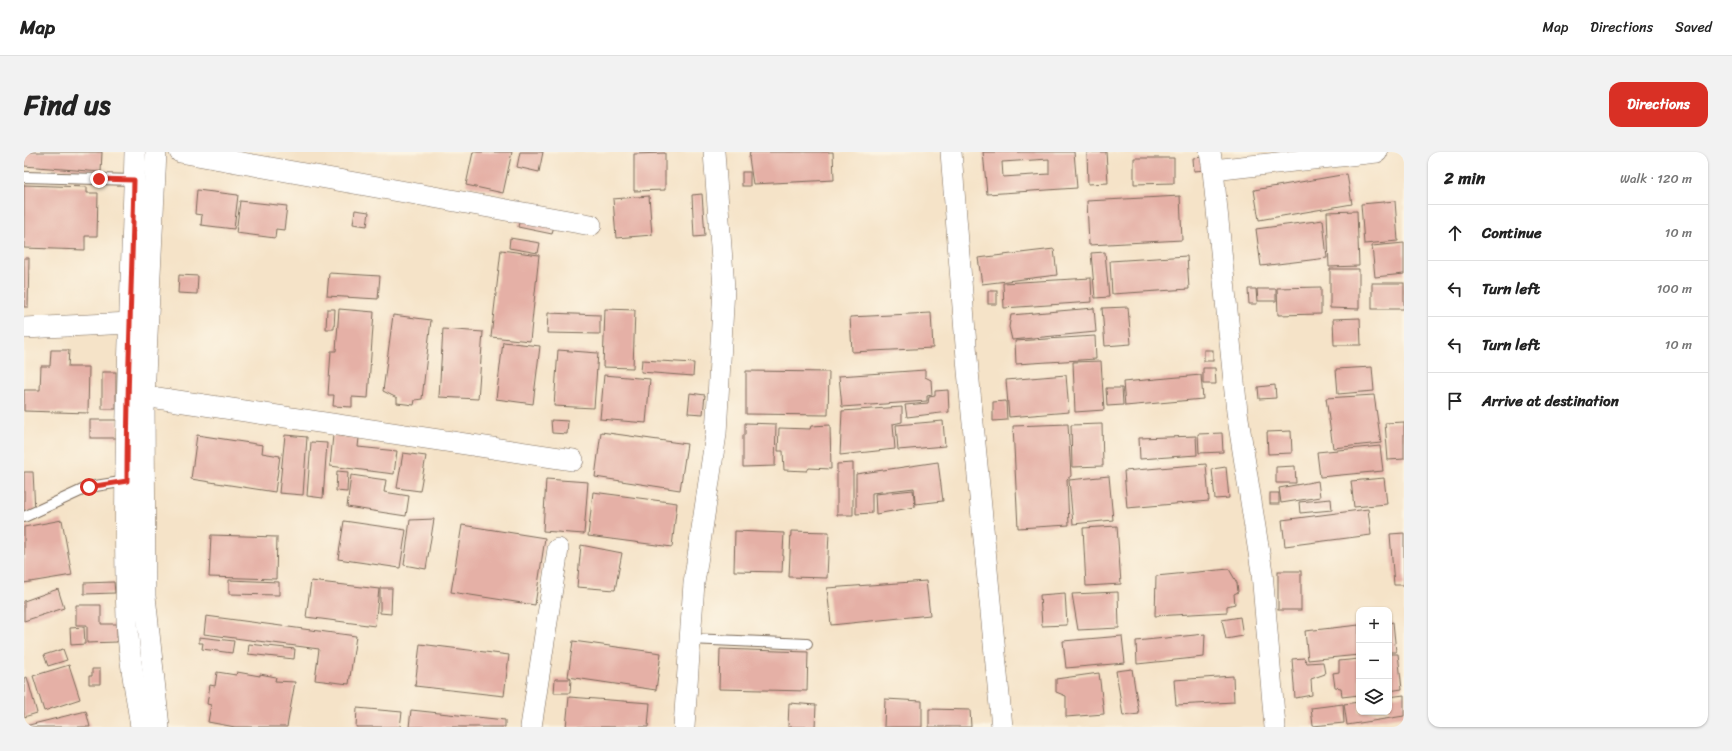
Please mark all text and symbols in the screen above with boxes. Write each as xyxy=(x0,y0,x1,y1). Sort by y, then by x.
text: Map xyxy=(20,11,55,44)
text: Map xyxy=(1542,15,1568,40)
text: Directions xyxy=(1590,15,1653,40)
text: Saved xyxy=(1675,15,1712,40)
text: Find us xyxy=(24,80,111,129)
button: Directions xyxy=(1609,82,1708,127)
text: 2 min xyxy=(1444,163,1485,193)
text: Walk · 120 m xyxy=(1620,167,1692,190)
route end xyxy=(90,170,108,188)
text: Continue xyxy=(1482,220,1542,246)
text: 10 m xyxy=(1665,221,1692,244)
icon: ahead xyxy=(1444,222,1466,244)
text: Turn left xyxy=(1482,276,1540,302)
text: 100 m xyxy=(1657,277,1692,300)
icon: left xyxy=(1444,278,1466,300)
text: Turn left xyxy=(1482,332,1540,358)
text: 10 m xyxy=(1665,333,1692,356)
icon: left xyxy=(1444,334,1466,356)
text: Arrive at destination xyxy=(1482,388,1619,414)
icon: arrive xyxy=(1444,390,1466,412)
route start xyxy=(80,478,98,496)
map controls xyxy=(1356,607,1392,715)
button: + xyxy=(1356,607,1392,643)
button: − xyxy=(1356,643,1392,679)
button: layers xyxy=(1356,679,1392,715)

